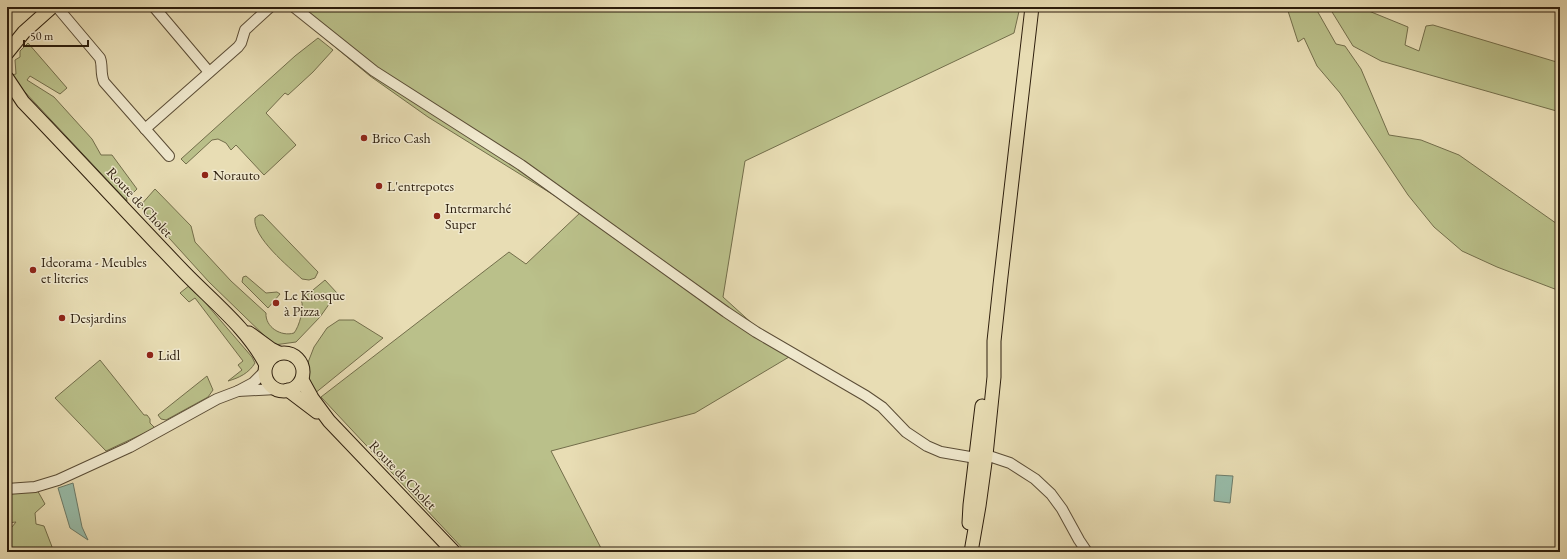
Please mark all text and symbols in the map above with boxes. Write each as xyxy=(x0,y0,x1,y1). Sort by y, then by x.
scale bar xyxy=(24,22,88,48)
text: 50 m xyxy=(30,28,54,44)
place label: Brico Cash xyxy=(372,129,431,147)
marker: Brico Cash xyxy=(359,133,369,143)
street label: Route de Cholet xyxy=(103,163,177,241)
place label: Norauto xyxy=(213,166,260,184)
marker: Norauto xyxy=(200,170,210,180)
place label: L'entrepotes xyxy=(387,177,454,195)
marker: L'entrepotes xyxy=(374,181,384,191)
place label: Intermarché Super xyxy=(445,199,512,233)
marker: Intermarché Super xyxy=(432,211,442,221)
place label: Ideorama - Meubles et literies xyxy=(41,253,147,287)
marker: Ideorama - Meubles et literies xyxy=(28,265,38,275)
place label: Le Kiosque à Pizza xyxy=(284,286,346,320)
marker: Le Kiosque à Pizza xyxy=(271,298,281,308)
place label: Desjardins xyxy=(70,309,127,327)
marker: Desjardins xyxy=(57,313,67,323)
place label: Lidl xyxy=(158,346,181,364)
marker: Lidl xyxy=(145,350,155,360)
street label: Route de Cholet xyxy=(365,437,441,514)

